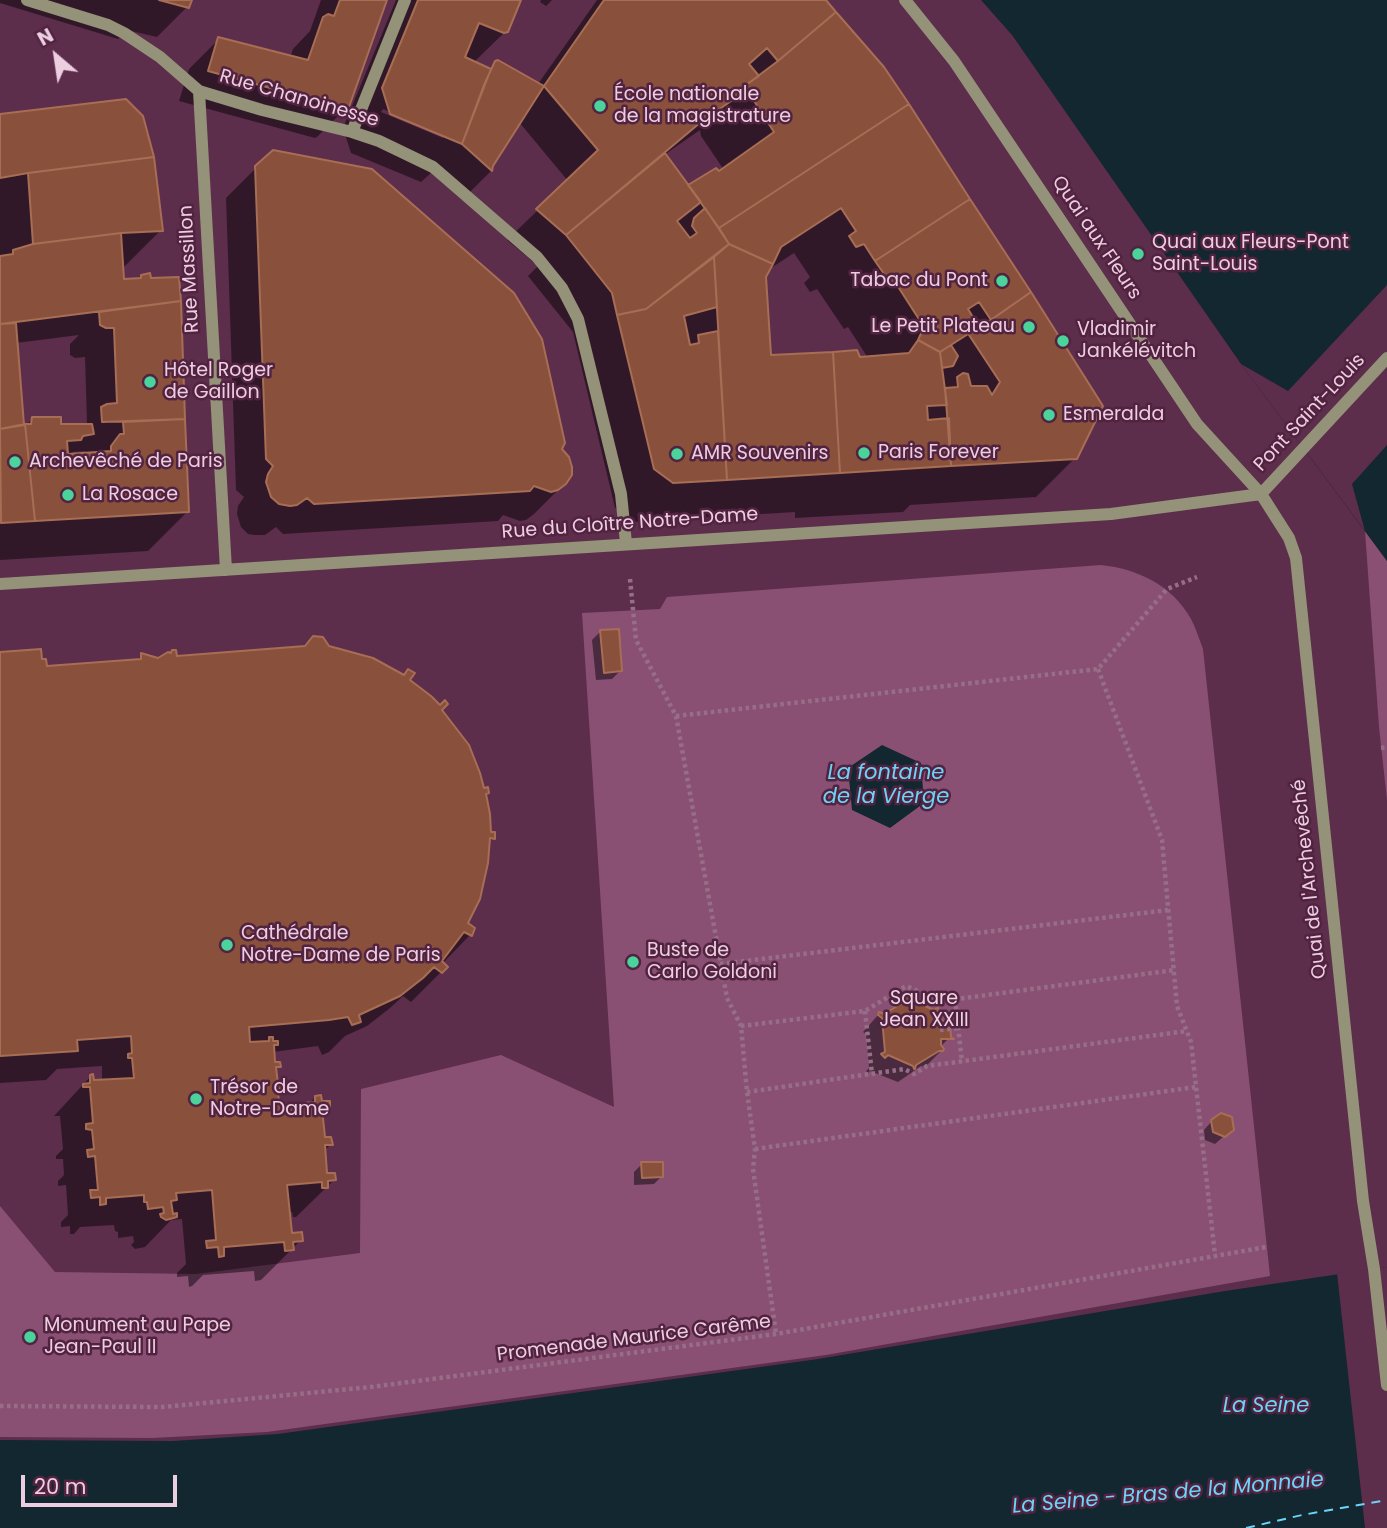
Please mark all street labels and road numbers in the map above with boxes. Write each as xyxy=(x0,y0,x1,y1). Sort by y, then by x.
street label: Rue Chanoinesse xyxy=(217,65,381,133)
street label: Quai aux Fleurs xyxy=(1046,172,1146,304)
street label: Rue Massillon xyxy=(175,205,205,333)
street label: Pont Saint-Louis xyxy=(1250,349,1370,477)
street label: Rue du Cloître Notre-Dame xyxy=(501,504,759,544)
street label: Quai de l'Archevêché xyxy=(1288,778,1332,980)
street label: Promenade Maurice Carême xyxy=(496,1311,772,1367)

